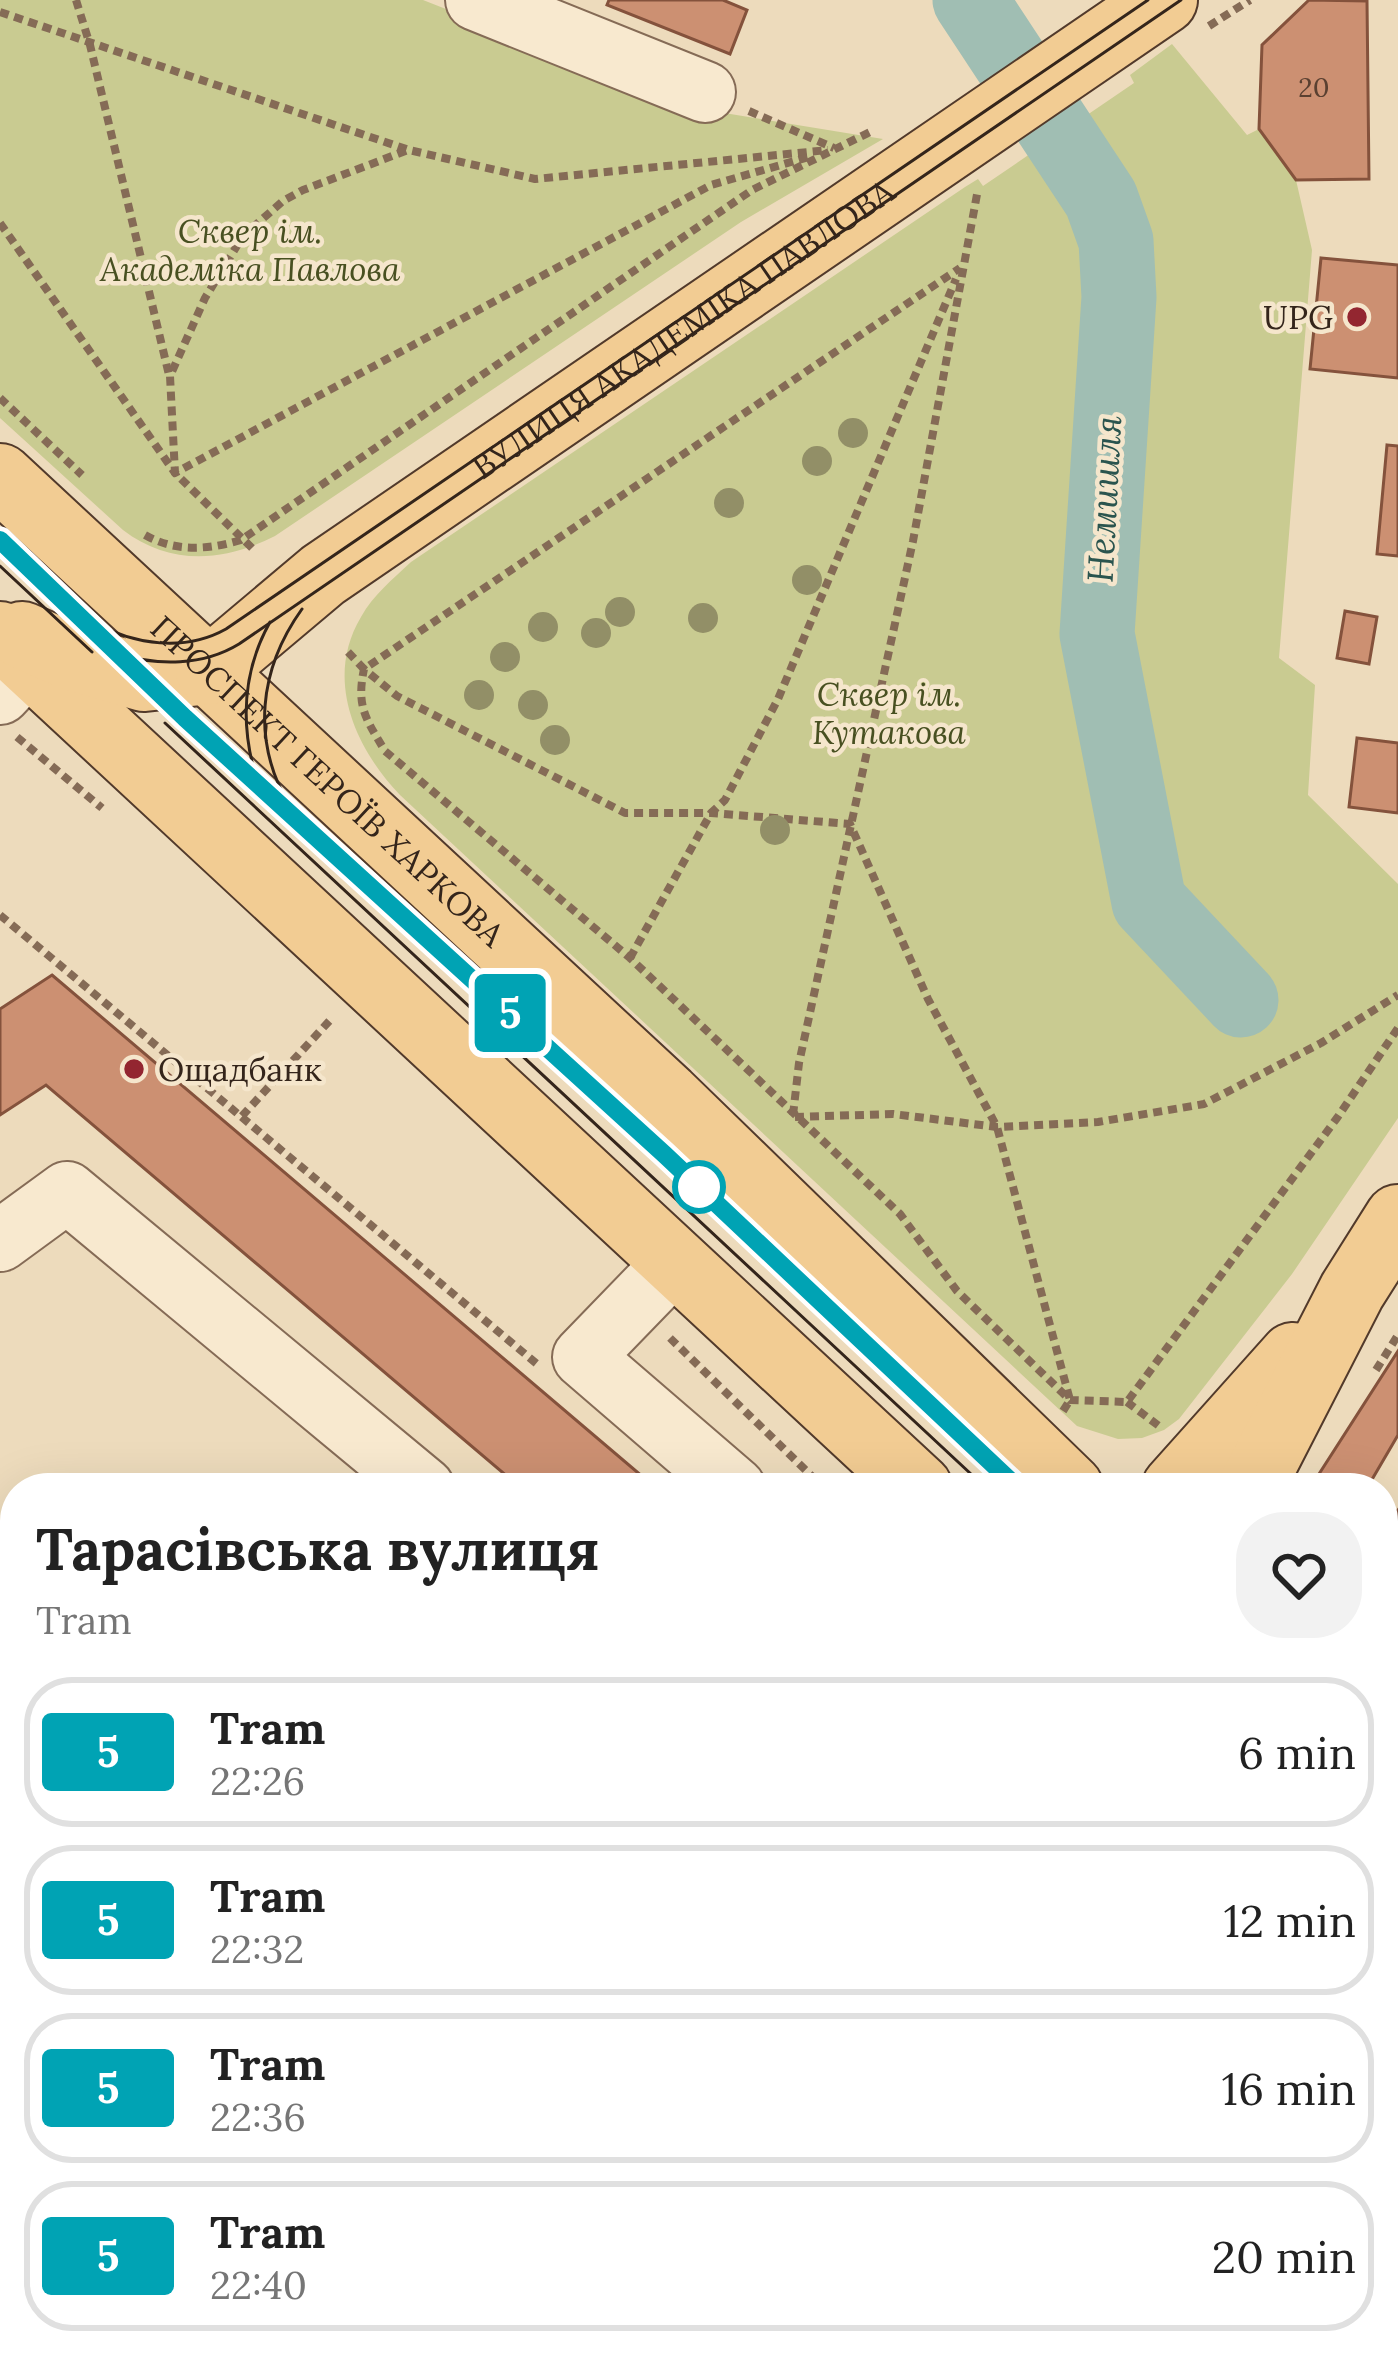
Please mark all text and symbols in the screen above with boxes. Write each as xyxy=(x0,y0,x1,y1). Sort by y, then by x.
house number: 20 xyxy=(1298,70,1330,104)
street label: ВУЛИЦЯ АКАДЕМІКА ПАВЛОВА xyxy=(464,169,903,488)
park label: Сквер ім. Академіка Павлова xyxy=(99,210,401,290)
place label: UPG xyxy=(1263,296,1333,338)
marker: UPG xyxy=(1344,304,1370,330)
water label: Немишля xyxy=(1077,414,1131,584)
street label: ПРОСПЕКТ ГЕРОЇВ ХАРКОВА xyxy=(142,607,514,956)
park label: Сквер ім. Кутакова xyxy=(812,673,967,753)
line badge: 5 xyxy=(471,974,549,1052)
text: 5 xyxy=(499,986,521,1040)
place label: Ощадбанк xyxy=(158,1048,322,1090)
marker: Ощадбанк xyxy=(121,1056,147,1082)
unlabelled marker xyxy=(674,1162,724,1212)
button: heart xyxy=(1236,1512,1362,1638)
text: Тарасівська вулиця xyxy=(36,1513,600,1586)
text: Tram xyxy=(36,1595,132,1645)
text: Tram xyxy=(210,1699,325,1756)
text: 6 min xyxy=(1238,1724,1356,1781)
text: 5 xyxy=(97,1725,119,1779)
text: 22:26 xyxy=(210,1756,305,1806)
text: Tram xyxy=(210,1867,325,1924)
text: 12 min xyxy=(1223,1892,1356,1949)
text: 5 xyxy=(97,1893,119,1947)
text: 22:32 xyxy=(210,1924,304,1974)
text: Tram xyxy=(210,2035,325,2092)
text: 16 min xyxy=(1222,2060,1356,2117)
text: 5 xyxy=(97,2061,119,2115)
text: 22:36 xyxy=(210,2092,306,2142)
text: Tram xyxy=(210,2203,325,2260)
text: 20 min xyxy=(1212,2228,1356,2285)
text: 5 xyxy=(97,2229,119,2283)
text: 22:40 xyxy=(210,2260,307,2310)

